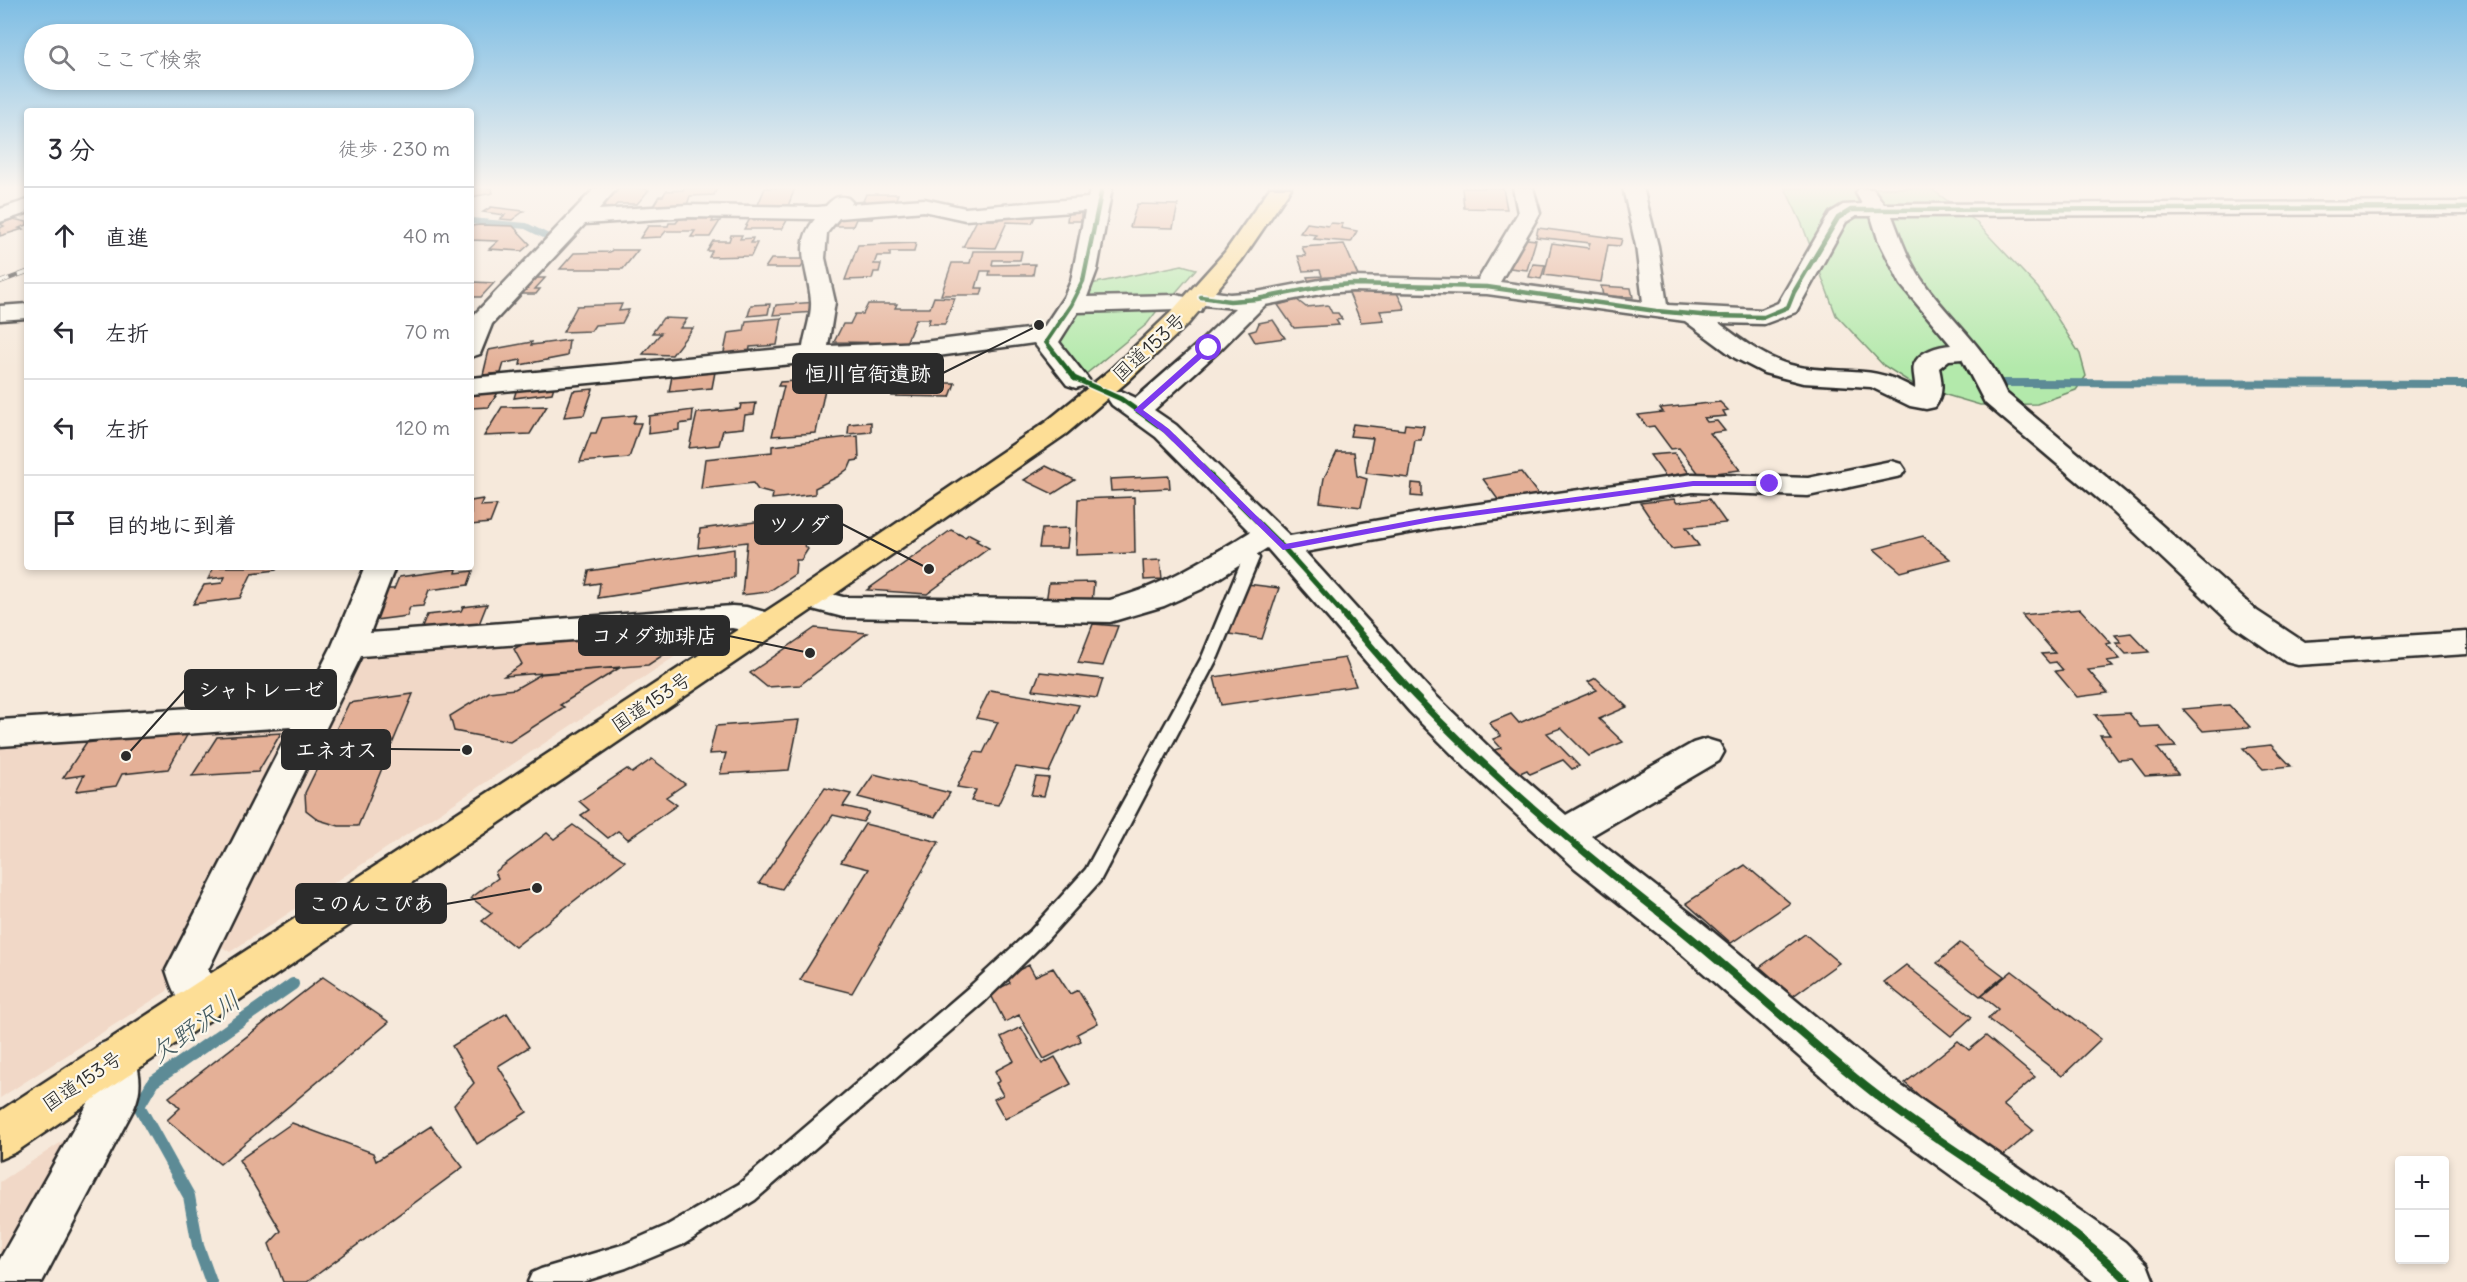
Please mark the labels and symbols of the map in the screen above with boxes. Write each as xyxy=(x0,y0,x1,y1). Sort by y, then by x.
street label: 国道153号 xyxy=(1107,307,1190,387)
route start xyxy=(1195,334,1221,360)
callout: 恒川官衙遺跡 xyxy=(793,354,943,393)
text: 恒川官衙遺跡 xyxy=(805,360,931,387)
route end xyxy=(1756,470,1782,496)
callout: ツノダ xyxy=(755,505,842,544)
text: ツノダ xyxy=(768,511,830,538)
callout: コメダ珈琲店 xyxy=(579,616,729,655)
text: コメダ珈琲店 xyxy=(591,622,717,649)
street label: 国道153号 xyxy=(606,666,695,737)
callout: シャトレーゼ xyxy=(185,670,336,709)
text: シャトレーゼ xyxy=(198,676,324,703)
callout: エネオス xyxy=(282,730,390,769)
text: エネオス xyxy=(295,736,377,763)
callout: このんこぴあ xyxy=(296,884,446,923)
text: このんこぴあ xyxy=(308,890,434,917)
water label: 欠野沢川 xyxy=(143,983,247,1070)
street label: 国道153号 xyxy=(37,1045,126,1116)

